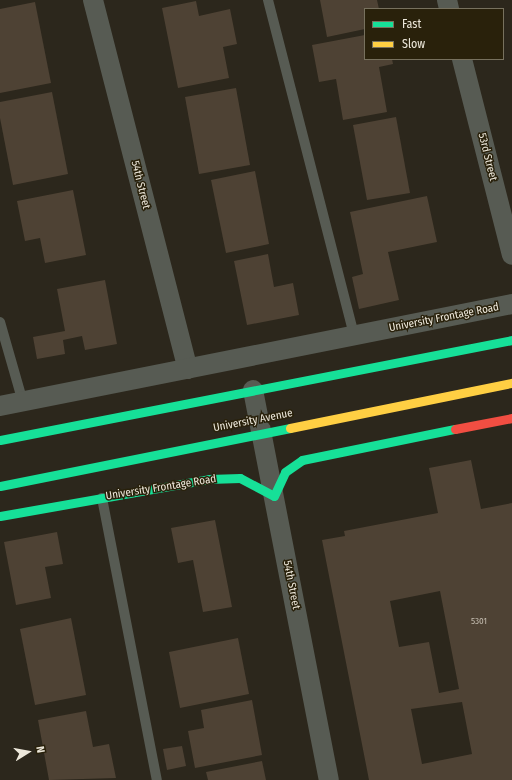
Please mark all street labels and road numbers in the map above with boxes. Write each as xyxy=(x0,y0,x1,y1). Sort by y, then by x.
street label: 53rd Street xyxy=(475,132,499,182)
street label: 54th Street xyxy=(128,159,152,211)
street label: University Frontage Road xyxy=(388,301,500,335)
street label: University Avenue xyxy=(212,407,294,435)
street label: University Frontage Road xyxy=(105,473,217,503)
street label: 54th Street xyxy=(280,559,302,611)

